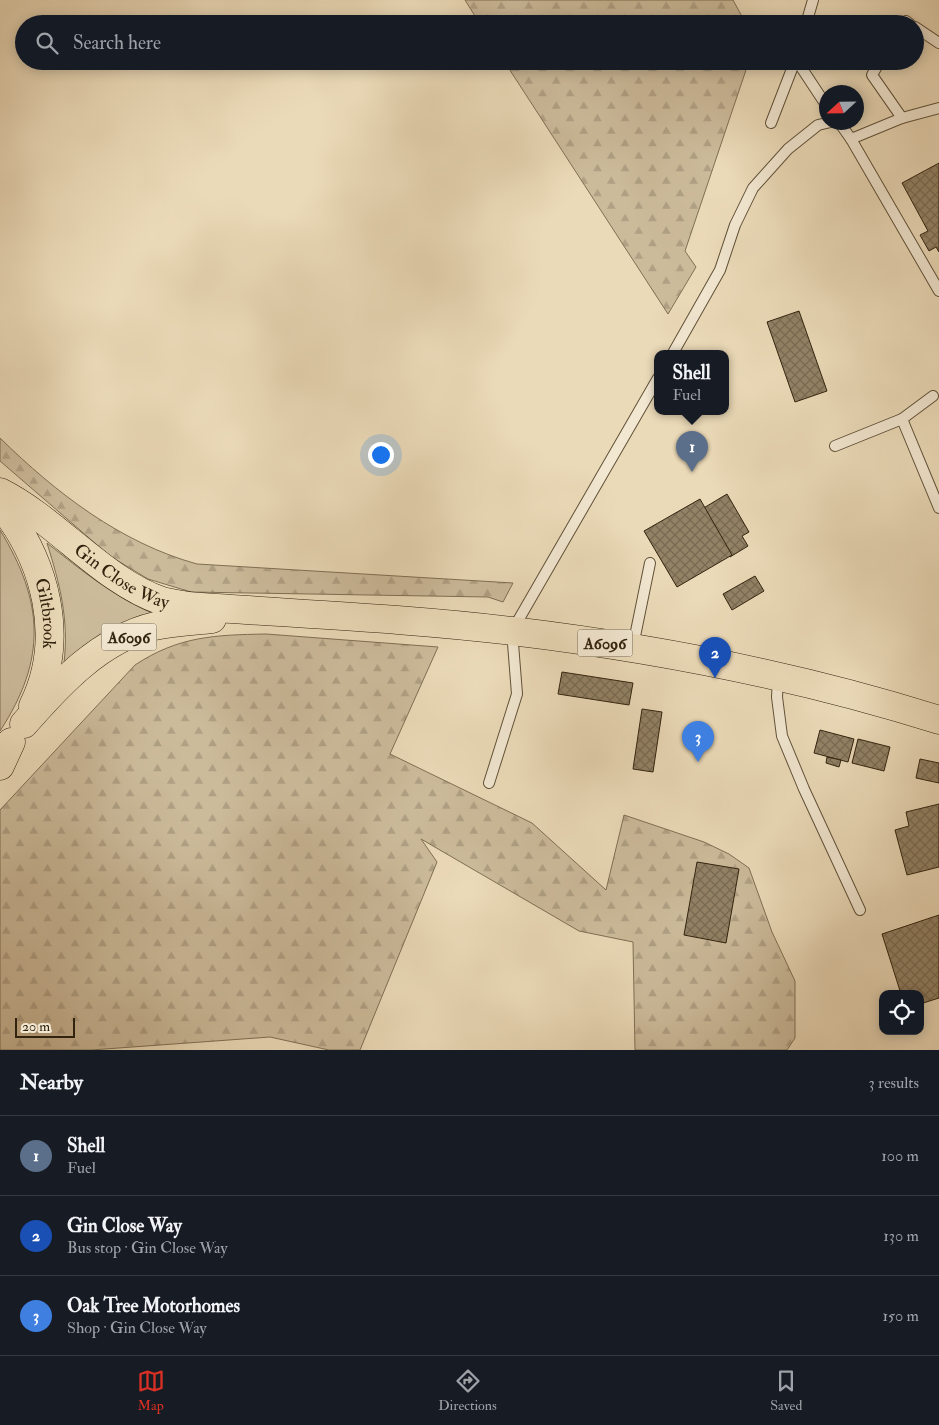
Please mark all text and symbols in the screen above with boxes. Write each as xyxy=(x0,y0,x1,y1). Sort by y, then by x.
search box xyxy=(15,15,924,70)
icon: search xyxy=(33,29,61,57)
text: Search here xyxy=(73,31,161,55)
north arrow xyxy=(819,85,864,130)
popup xyxy=(654,350,729,415)
text: Shell xyxy=(672,361,711,385)
text: Fuel xyxy=(672,385,701,405)
pin: 1 xyxy=(676,431,708,472)
your location xyxy=(368,442,394,468)
street label: Gin Close Way xyxy=(69,538,172,615)
street label: Giltbrook xyxy=(29,575,61,650)
road number: A6096 xyxy=(102,624,156,650)
road number: A6096 xyxy=(578,630,632,656)
pin: 2 xyxy=(699,637,731,678)
pin: 3 xyxy=(682,721,714,762)
map controls xyxy=(879,990,924,1035)
button: locate xyxy=(879,990,924,1035)
scale bar xyxy=(15,1015,75,1038)
text: 20 m xyxy=(22,1018,50,1035)
text: Nearby xyxy=(20,1069,83,1096)
text: 3 results xyxy=(868,1073,919,1093)
text: Shell xyxy=(67,1134,105,1158)
text: 1 xyxy=(33,1146,39,1166)
text: 100 m xyxy=(881,1146,919,1166)
text: Fuel xyxy=(67,1158,96,1178)
text: Gin Close Way xyxy=(67,1214,182,1238)
text: 2 xyxy=(32,1226,40,1246)
text: 130 m xyxy=(883,1226,919,1246)
text: Bus stop · Gin Close Way xyxy=(67,1238,228,1258)
text: Oak Tree Motorhomes xyxy=(67,1294,240,1318)
text: 3 xyxy=(33,1306,39,1326)
text: 150 m xyxy=(882,1306,919,1326)
text: Shop · Gin Close Way xyxy=(67,1318,207,1338)
tab: Map xyxy=(137,1367,165,1414)
tab: Directions xyxy=(438,1367,497,1414)
tab: Saved xyxy=(770,1367,802,1414)

